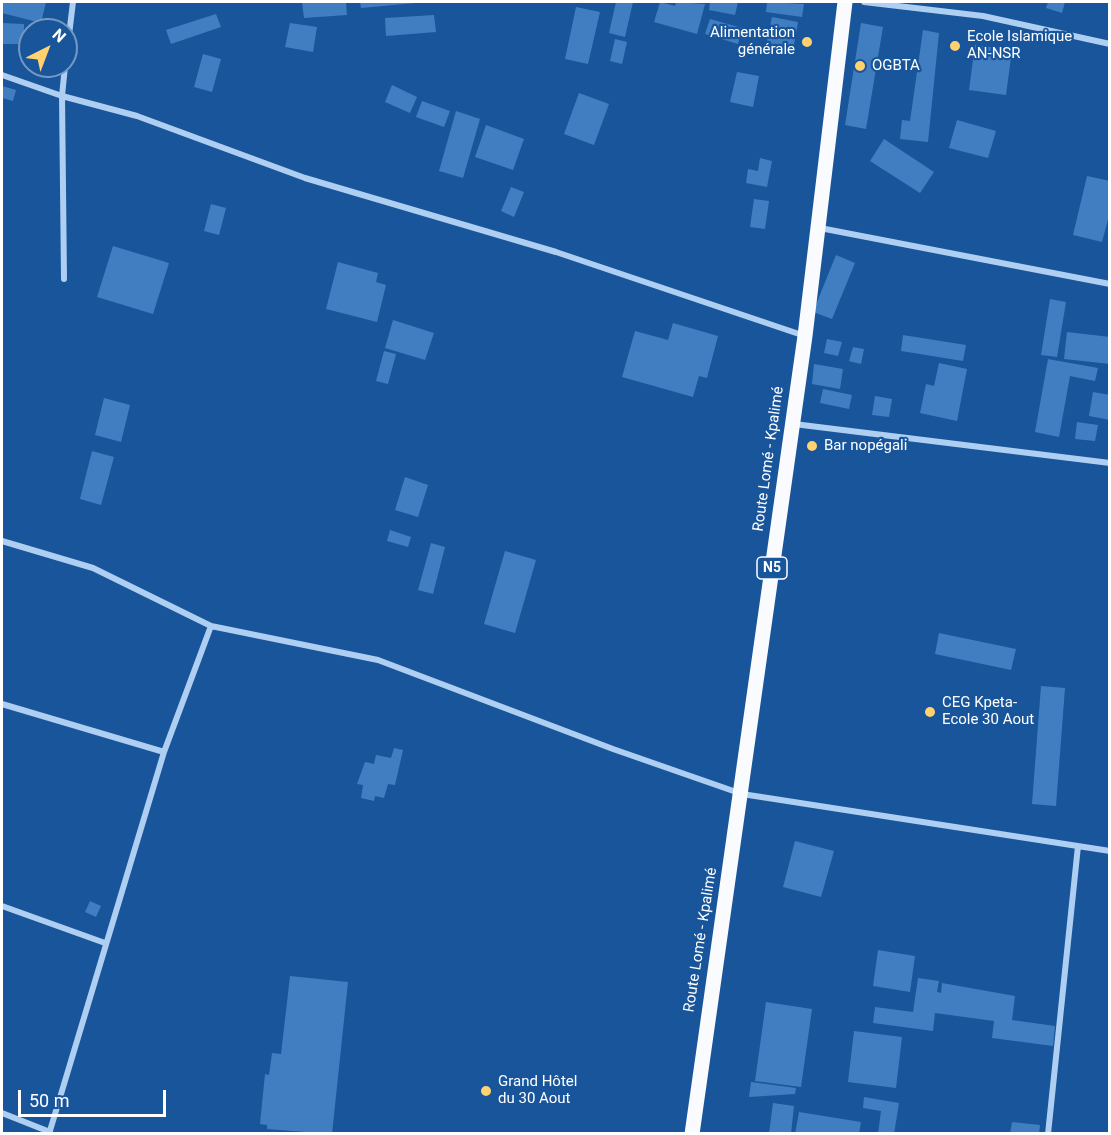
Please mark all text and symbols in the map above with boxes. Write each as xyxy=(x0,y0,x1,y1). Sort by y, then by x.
north arrow xyxy=(18,18,78,78)
place label: Alimentation générale xyxy=(710,24,795,59)
text: N xyxy=(48,25,70,47)
place label: Ecole Islamique AN-NSR xyxy=(967,28,1072,63)
marker: Alimentation générale xyxy=(800,35,814,49)
marker: Ecole Islamique AN-NSR xyxy=(948,39,962,53)
place label: OGBTA xyxy=(872,57,920,75)
marker: OGBTA xyxy=(853,59,867,73)
street label: Route Lomé - Kpalimé xyxy=(750,385,788,533)
place label: Bar nopégali xyxy=(824,437,907,455)
marker: Bar nopégali xyxy=(805,439,819,453)
road number: N5 xyxy=(757,557,787,579)
place label: CEG Kpeta- Ecole 30 Aout xyxy=(942,694,1034,729)
marker: CEG Kpeta- Ecole 30 Aout xyxy=(923,705,937,719)
street label: Route Lomé - Kpalimé xyxy=(681,866,721,1014)
place label: Grand Hôtel du 30 Aout xyxy=(498,1073,577,1108)
scale bar xyxy=(21,1078,170,1116)
marker: Grand Hôtel du 30 Aout xyxy=(479,1084,493,1098)
text: 50 m xyxy=(29,1090,69,1111)

